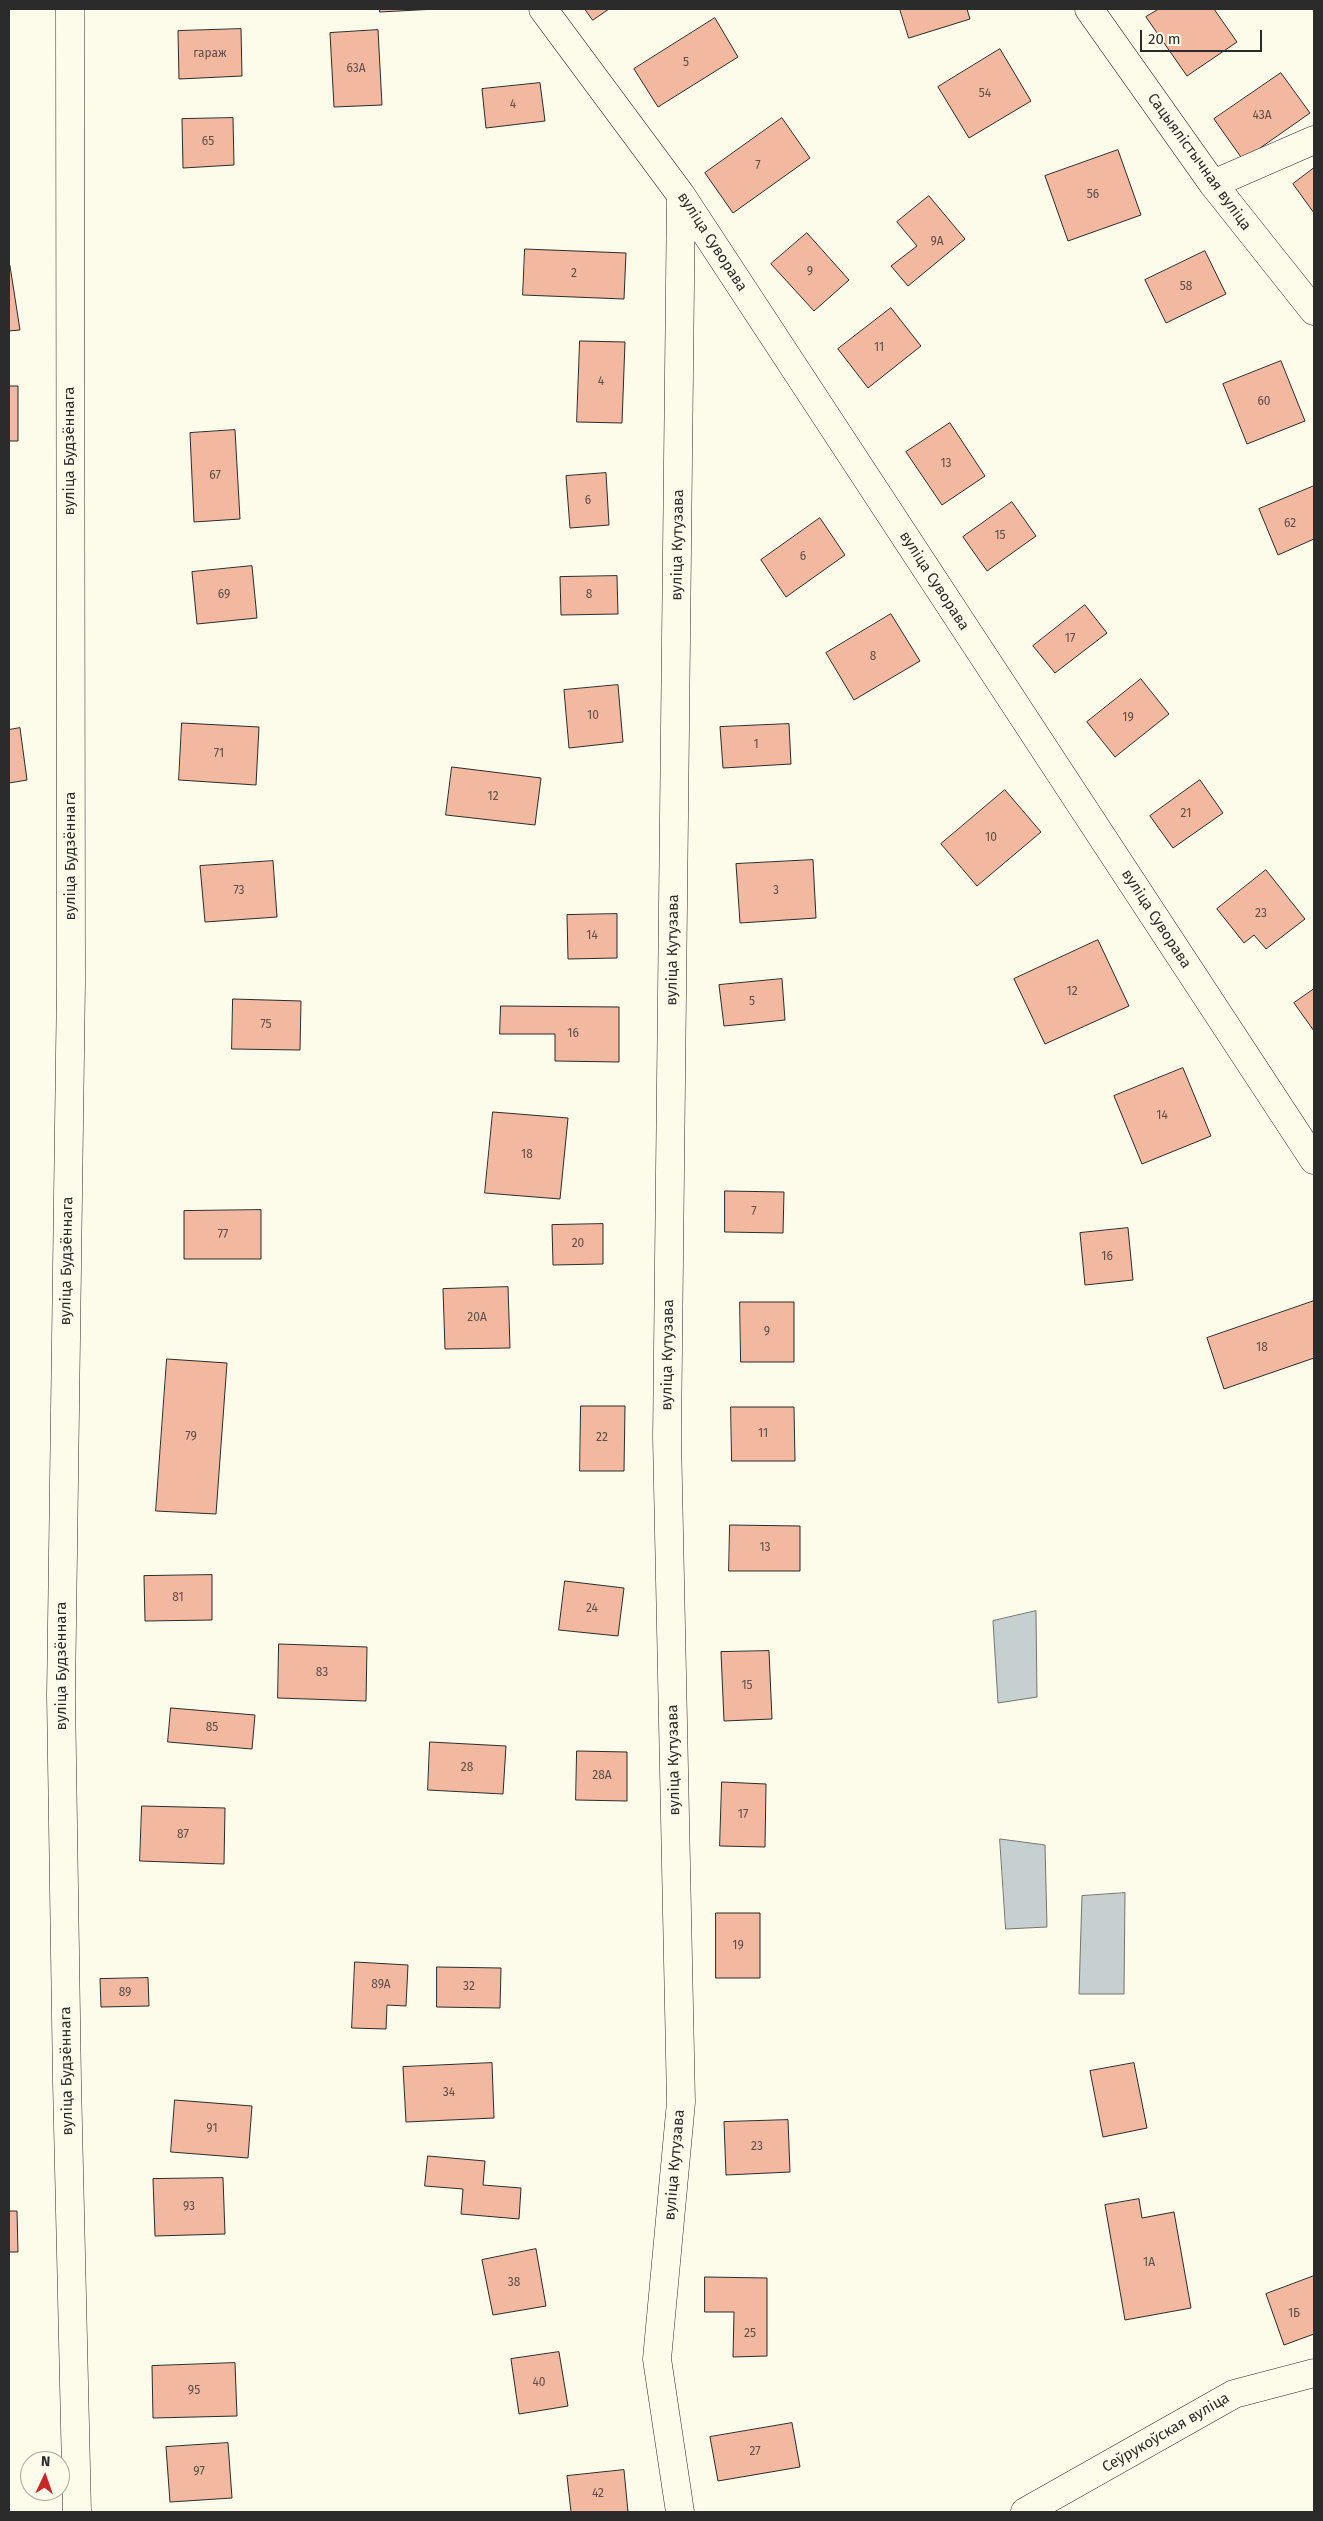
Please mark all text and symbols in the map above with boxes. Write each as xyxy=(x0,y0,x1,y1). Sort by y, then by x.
scale bar xyxy=(1143,20,1266,52)
text: 20 m xyxy=(1148,30,1181,48)
house number: гараж xyxy=(193,47,227,61)
house number: 5 xyxy=(683,56,689,70)
house number: 63А xyxy=(346,62,366,76)
house number: 54 xyxy=(979,87,991,101)
street label: Сацыялістычная вуліца xyxy=(1143,90,1255,234)
house number: 4 xyxy=(510,98,516,112)
house number: 43А xyxy=(1252,109,1272,123)
house number: 65 xyxy=(202,135,214,149)
house number: 7 xyxy=(755,159,761,173)
house number: 56 xyxy=(1087,188,1099,202)
street label: вуліца Суворава xyxy=(673,189,751,295)
house number: 9А xyxy=(930,235,944,249)
house number: 9 xyxy=(807,265,813,279)
house number: 2 xyxy=(571,267,577,281)
house number: 58 xyxy=(1180,280,1192,294)
house number: 11 xyxy=(874,341,884,355)
house number: 4 xyxy=(598,375,604,389)
street label: вуліца Будзённага xyxy=(61,386,79,516)
house number: 60 xyxy=(1257,395,1271,409)
house number: 13 xyxy=(940,457,952,471)
house number: 67 xyxy=(209,469,221,483)
street label: вуліца Кутузава xyxy=(668,489,688,601)
house number: 6 xyxy=(585,494,591,508)
house number: 62 xyxy=(1284,517,1296,531)
street label: вуліца Суворава xyxy=(895,528,973,634)
house number: 15 xyxy=(994,529,1006,543)
house number: 6 xyxy=(800,550,806,564)
house number: 69 xyxy=(218,588,230,602)
house number: 8 xyxy=(586,588,592,602)
house number: 17 xyxy=(1065,632,1075,646)
house number: 8 xyxy=(870,650,876,664)
house number: 10 xyxy=(587,709,599,723)
house number: 19 xyxy=(1122,711,1134,725)
house number: 1 xyxy=(753,738,759,752)
house number: 71 xyxy=(214,747,224,761)
house number: 12 xyxy=(487,790,499,804)
street label: вуліца Будзённага xyxy=(62,791,80,921)
house number: 21 xyxy=(1181,807,1191,821)
house number: 10 xyxy=(985,831,997,845)
street label: вуліца Суворава xyxy=(1117,866,1195,972)
house number: 73 xyxy=(233,884,245,898)
house number: 3 xyxy=(773,884,779,898)
street label: вуліца Кутузава xyxy=(663,894,683,1006)
house number: 23 xyxy=(1255,907,1267,921)
house number: 14 xyxy=(586,929,598,943)
house number: 12 xyxy=(1066,985,1078,999)
house number: 5 xyxy=(749,995,755,1009)
house number: 75 xyxy=(260,1018,272,1032)
house number: 16 xyxy=(567,1027,579,1041)
house number: 14 xyxy=(1156,1109,1168,1123)
house number: 18 xyxy=(521,1148,533,1162)
street label: вуліца Будзённага xyxy=(57,1196,77,1326)
house number: 7 xyxy=(751,1205,757,1219)
house number: 77 xyxy=(218,1228,228,1242)
house number: 20 xyxy=(572,1237,584,1251)
house number: 16 xyxy=(1101,1250,1113,1264)
street label: вуліца Кутузава xyxy=(658,1299,678,1411)
house number: 20А xyxy=(467,1311,487,1325)
house number: 9 xyxy=(764,1325,770,1339)
house number: 18 xyxy=(1256,1341,1268,1355)
house number: 11 xyxy=(758,1427,768,1441)
house number: 79 xyxy=(185,1430,197,1444)
house number: 22 xyxy=(596,1431,608,1445)
house number: 13 xyxy=(759,1541,771,1555)
house number: 81 xyxy=(172,1591,184,1605)
street label: вуліца Будзённага xyxy=(53,1601,71,1731)
house number: 24 xyxy=(586,1602,598,1616)
house number: 83 xyxy=(316,1666,328,1680)
house number: 15 xyxy=(741,1679,753,1693)
street label: вуліца Кутузава xyxy=(664,1704,684,1816)
house number: 85 xyxy=(206,1721,218,1735)
house number: 28 xyxy=(461,1761,473,1775)
house number: 28А xyxy=(592,1769,612,1783)
house number: 17 xyxy=(738,1808,748,1822)
house number: 87 xyxy=(177,1828,189,1842)
house number: 19 xyxy=(732,1939,744,1953)
house number: 89А xyxy=(371,1978,391,1992)
house number: 32 xyxy=(463,1980,475,1994)
house number: 89 xyxy=(119,1986,131,2000)
street label: вуліца Будзённага xyxy=(57,2006,77,2136)
house number: 34 xyxy=(443,2086,455,2100)
street label: вуліца Кутузава xyxy=(661,2109,689,2221)
house number: 91 xyxy=(206,2122,218,2136)
house number: 23 xyxy=(751,2140,763,2154)
house number: 93 xyxy=(183,2200,195,2214)
house number: 1А xyxy=(1143,2256,1155,2270)
house number: 38 xyxy=(508,2276,520,2290)
house number: 1Б xyxy=(1288,2307,1300,2321)
house number: 25 xyxy=(744,2327,756,2341)
house number: 40 xyxy=(532,2376,546,2390)
house number: 95 xyxy=(188,2384,200,2398)
street label: Сеўрукоўская вуліца xyxy=(1099,2389,1233,2477)
house number: 27 xyxy=(749,2445,761,2459)
north arrow xyxy=(20,2451,70,2501)
text: N xyxy=(41,2453,51,2470)
house number: 97 xyxy=(193,2465,205,2479)
house number: 42 xyxy=(592,2487,604,2501)

